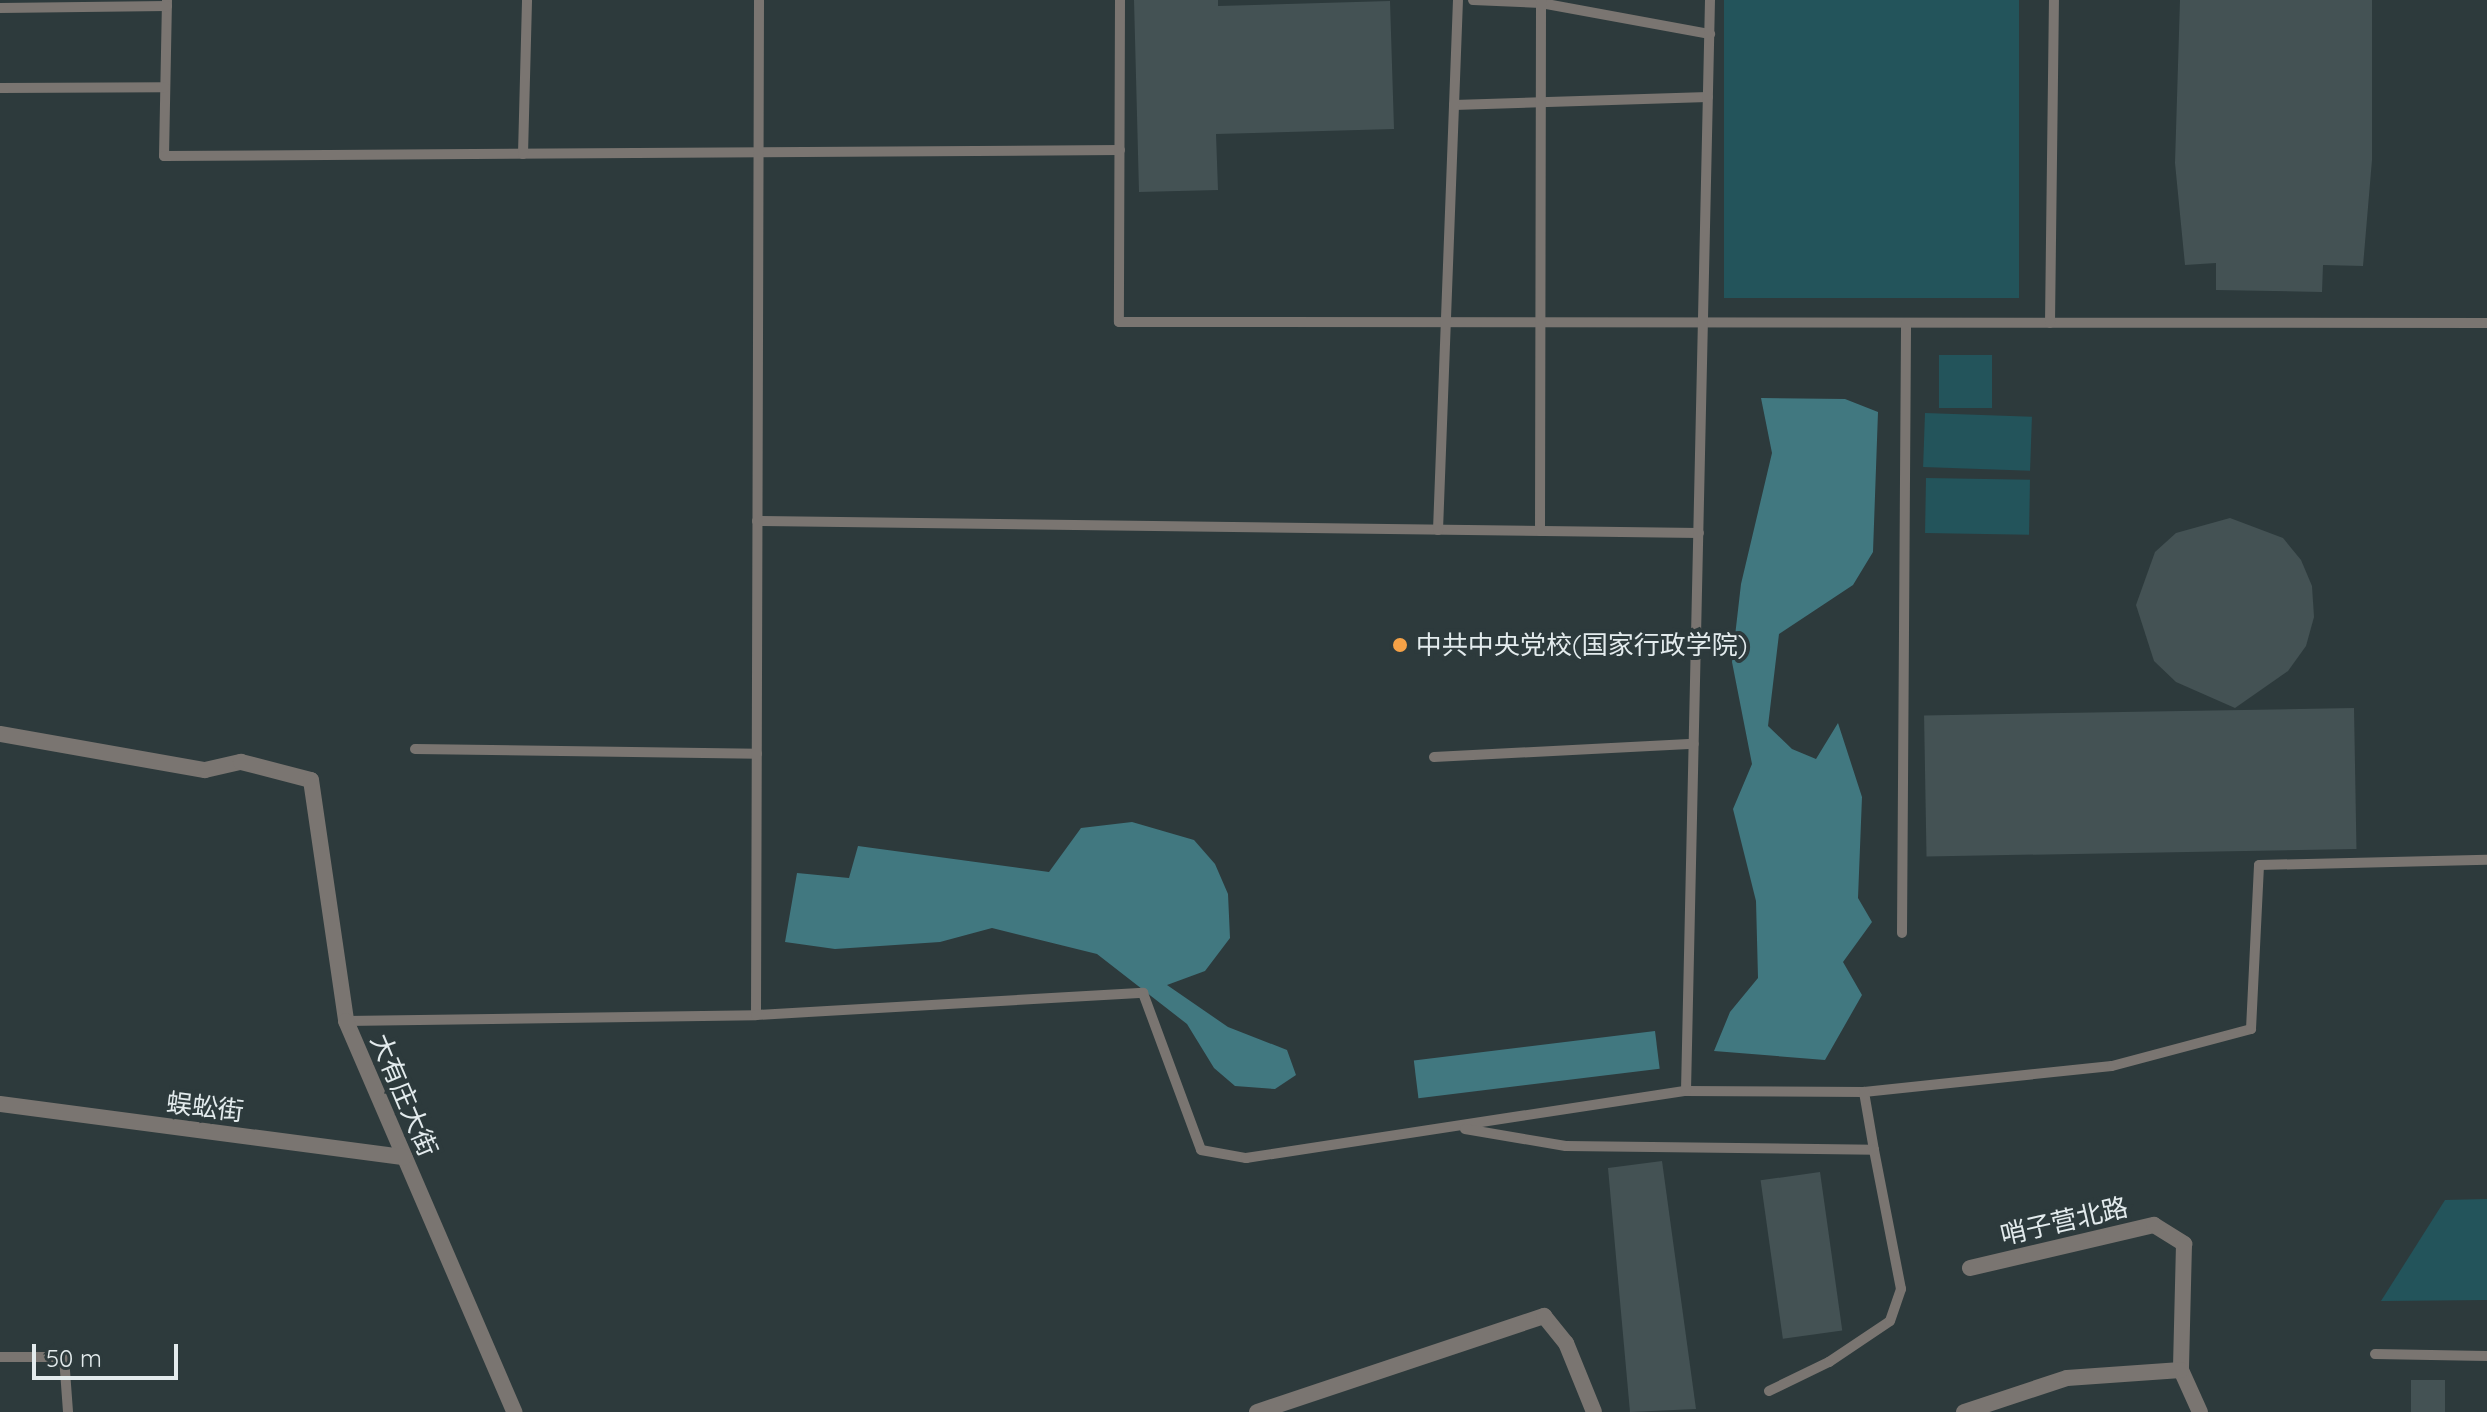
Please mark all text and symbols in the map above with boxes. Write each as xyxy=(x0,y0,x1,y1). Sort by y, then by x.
place label: 中共中央党校(国家行政学院) xyxy=(1416,629,1747,661)
marker: 中共中央党校(国家行政学院) xyxy=(1391,636,1409,654)
street label: 大有庄大街 xyxy=(364,1029,444,1161)
street label: 蜈蚣街 xyxy=(164,1087,246,1127)
street label: 哨子营北路 xyxy=(1997,1191,2131,1251)
scale bar xyxy=(36,1328,182,1378)
text: 50 m xyxy=(46,1343,102,1373)

